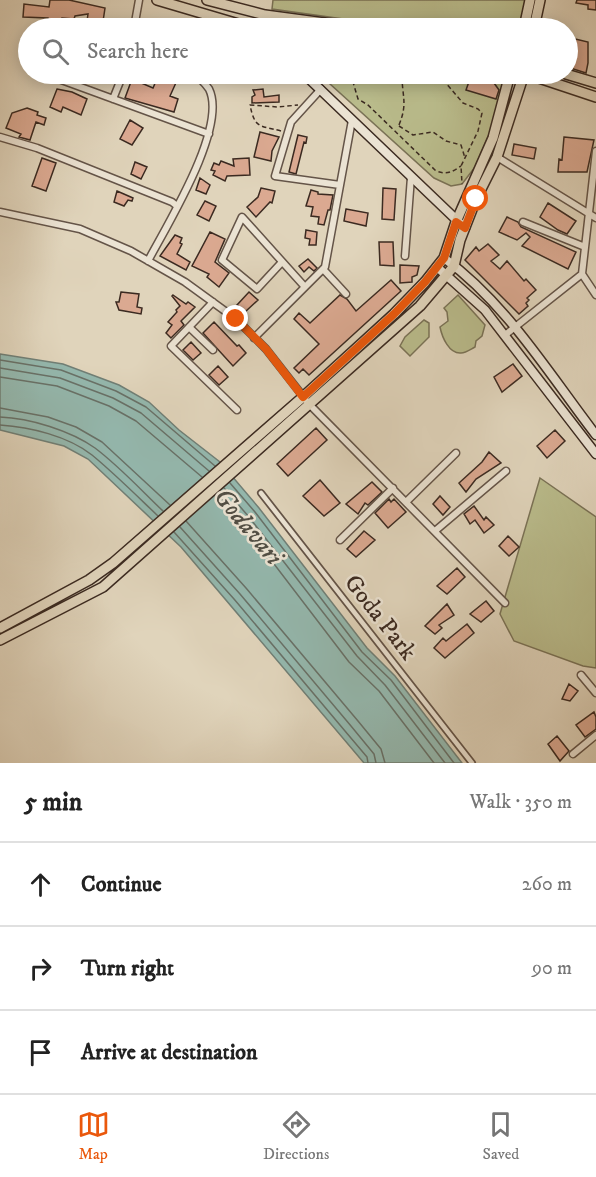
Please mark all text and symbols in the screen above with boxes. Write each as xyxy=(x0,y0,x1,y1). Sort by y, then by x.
search box xyxy=(18,18,578,84)
icon: search xyxy=(39,35,72,68)
text: Search here xyxy=(87,38,189,65)
route start xyxy=(462,185,488,211)
route end xyxy=(222,305,248,331)
water label: Godavari xyxy=(206,481,291,574)
street label: Goda Park xyxy=(337,569,423,667)
text: 5 min xyxy=(24,786,82,819)
text: Walk · 350 m xyxy=(470,790,572,815)
icon: ahead xyxy=(24,868,57,901)
text: Continue xyxy=(81,871,162,898)
text: 260 m xyxy=(522,872,572,897)
icon: right xyxy=(24,952,57,985)
text: Turn right xyxy=(81,955,174,982)
text: 90 m xyxy=(532,956,572,981)
icon: arrive xyxy=(24,1036,57,1069)
text: Arrive at destination xyxy=(81,1039,258,1066)
tab: Map xyxy=(77,1108,110,1164)
tab: Directions xyxy=(263,1108,329,1164)
tab: Saved xyxy=(483,1108,519,1164)

